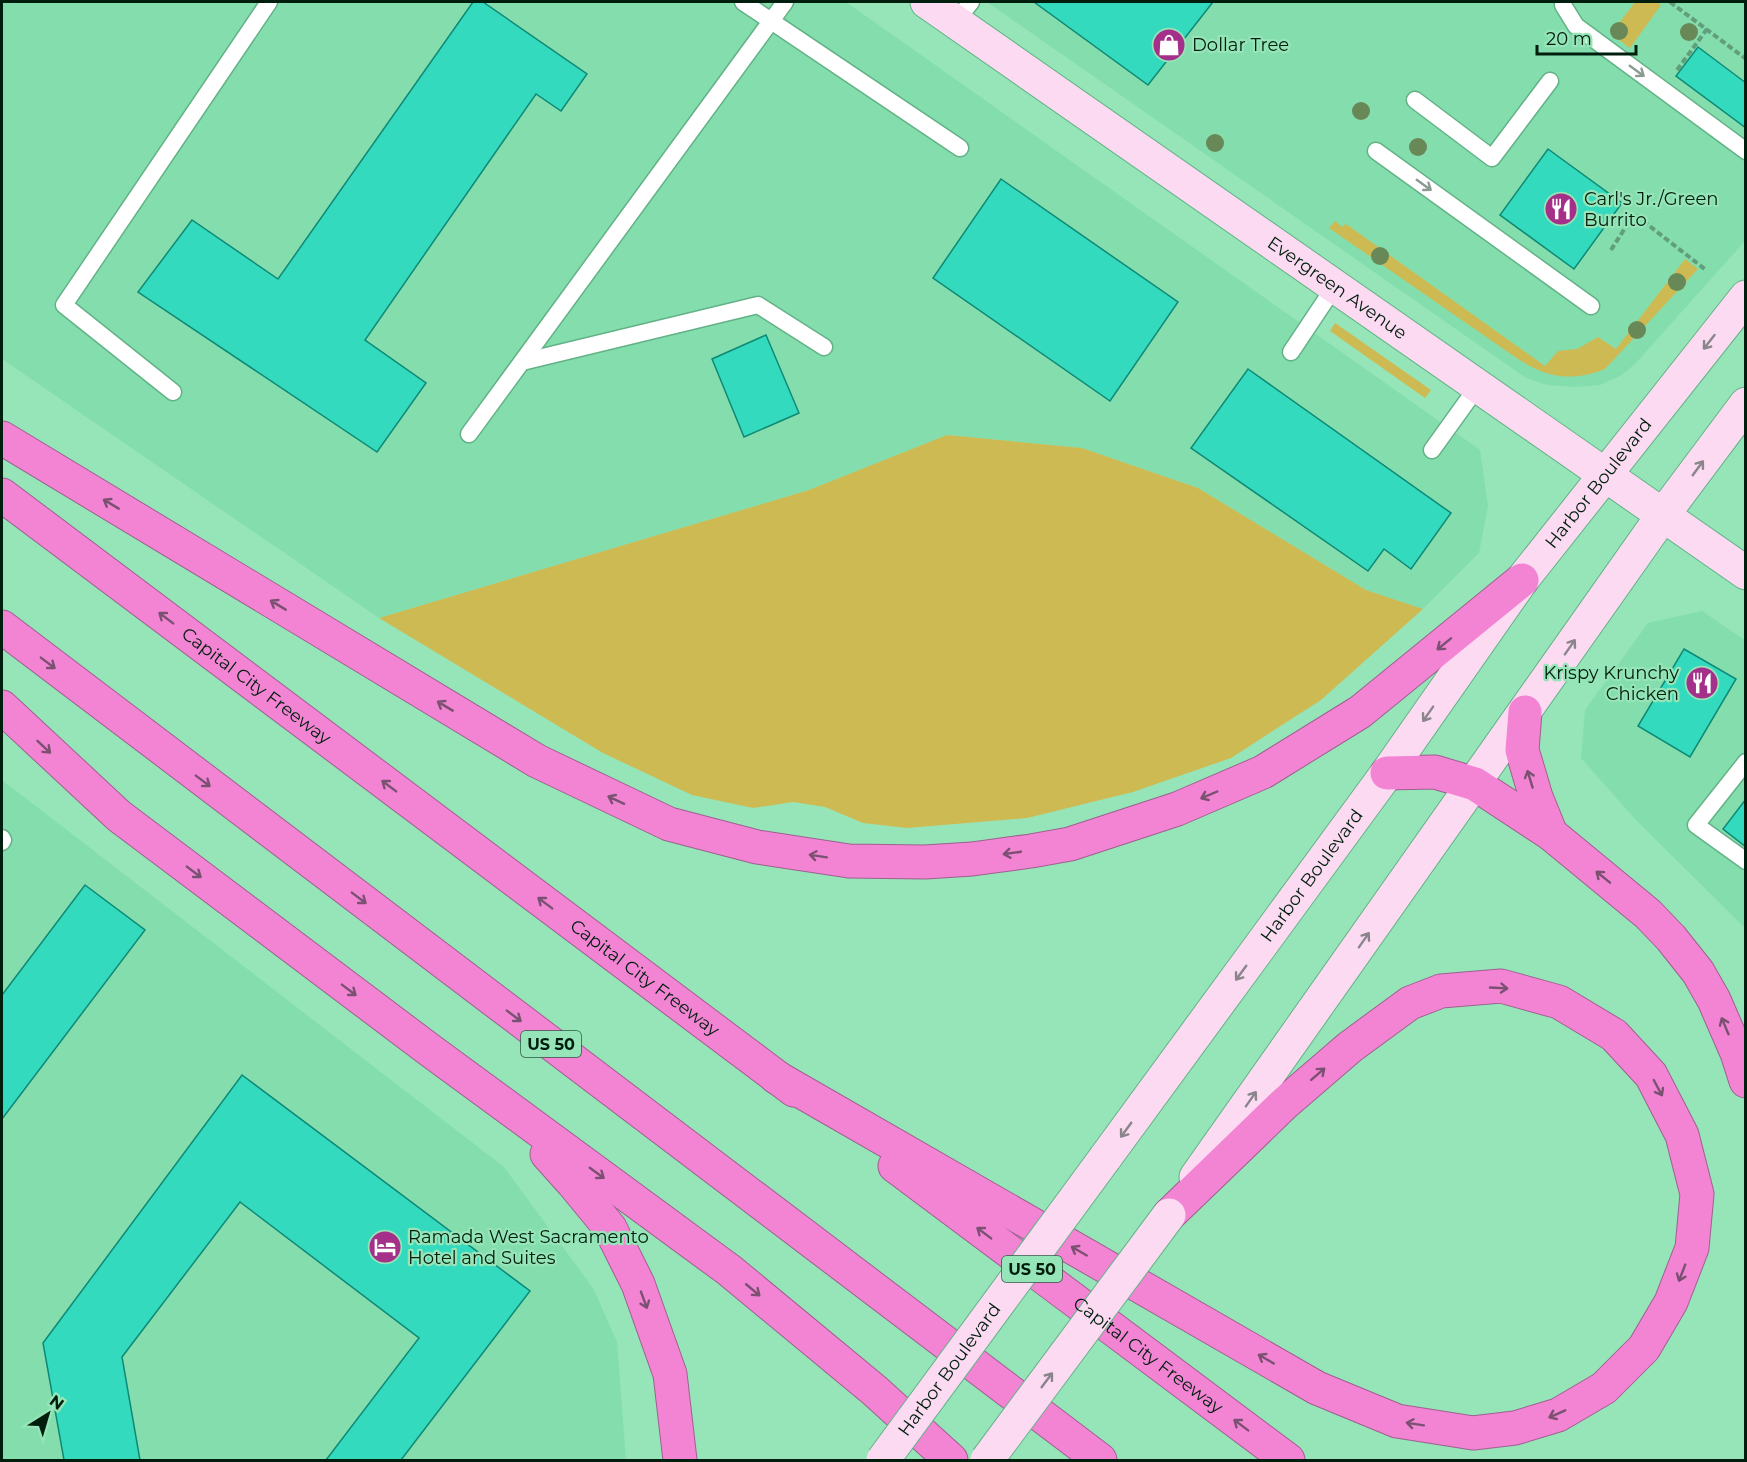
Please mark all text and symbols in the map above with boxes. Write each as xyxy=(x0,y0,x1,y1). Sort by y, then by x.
scale bar xyxy=(1537,18,1636,56)
shop icon: Dollar Tree xyxy=(1151,27,1187,63)
text: 20 m xyxy=(1546,28,1592,50)
place label: Dollar Tree xyxy=(1192,34,1289,56)
one-way arrow xyxy=(1629,65,1645,77)
one-way arrow xyxy=(1415,179,1431,191)
place label: Carl's Jr./Green Burrito xyxy=(1584,188,1719,231)
restaurant icon: Carl's Jr./Green Burrito xyxy=(1543,191,1579,227)
street label: Evergreen Avenue xyxy=(1263,232,1411,344)
one-way arrow xyxy=(1703,334,1716,350)
street label: Harbor Boulevard xyxy=(1540,414,1657,553)
one-way arrow xyxy=(1692,461,1704,477)
one-way arrow xyxy=(103,498,120,510)
one-way arrow xyxy=(270,599,287,611)
one-way arrow xyxy=(158,612,174,625)
street label: Capital City Freeway xyxy=(177,623,335,749)
one-way arrow xyxy=(1436,637,1452,650)
one-way arrow xyxy=(1564,640,1576,656)
one-way arrow xyxy=(40,656,56,669)
place label: Krispy Krunchy Chicken xyxy=(1544,662,1679,705)
restaurant icon: Krispy Krunchy Chicken xyxy=(1684,665,1720,701)
one-way arrow xyxy=(437,700,454,712)
one-way arrow xyxy=(1422,706,1434,722)
one-way arrow xyxy=(37,740,52,754)
one-way arrow xyxy=(1524,770,1535,789)
one-way arrow xyxy=(195,774,211,787)
one-way arrow xyxy=(381,779,397,792)
one-way arrow xyxy=(1201,790,1219,801)
one-way arrow xyxy=(608,793,626,805)
street label: Harbor Boulevard xyxy=(1256,805,1368,947)
one-way arrow xyxy=(1003,848,1023,859)
one-way arrow xyxy=(809,851,828,862)
one-way arrow xyxy=(185,866,201,879)
one-way arrow xyxy=(1595,871,1611,884)
one-way arrow xyxy=(350,892,366,905)
one-way arrow xyxy=(537,897,553,909)
street label: Capital City Freeway xyxy=(566,915,724,1041)
one-way arrow xyxy=(1358,933,1370,949)
one-way arrow xyxy=(1235,964,1247,980)
one-way arrow xyxy=(1489,982,1508,993)
one-way arrow xyxy=(341,983,357,996)
one-way arrow xyxy=(506,1010,522,1023)
one-way arrow xyxy=(1719,1017,1731,1035)
road number: US 50 xyxy=(521,1031,581,1057)
one-way arrow xyxy=(1310,1067,1325,1081)
one-way arrow xyxy=(1652,1079,1664,1097)
one-way arrow xyxy=(1245,1092,1257,1108)
one-way arrow xyxy=(1119,1121,1132,1137)
one-way arrow xyxy=(589,1167,605,1179)
place label: Ramada West Sacramento Hotel and Suites xyxy=(408,1226,649,1269)
one-way arrow xyxy=(977,1227,993,1239)
hotel icon: Ramada West Sacramento Hotel and Suites xyxy=(367,1229,403,1265)
one-way arrow xyxy=(1071,1245,1088,1257)
road number: US 50 xyxy=(1002,1256,1062,1282)
one-way arrow xyxy=(1676,1263,1687,1282)
one-way arrow xyxy=(745,1283,761,1296)
one-way arrow xyxy=(639,1290,650,1309)
street label: Capital City Freeway xyxy=(1069,1292,1227,1419)
street label: Harbor Boulevard xyxy=(893,1299,1005,1441)
one-way arrow xyxy=(1258,1353,1275,1365)
one-way arrow xyxy=(1041,1372,1053,1388)
north arrow xyxy=(18,1384,78,1444)
text: N xyxy=(46,1391,68,1414)
one-way arrow xyxy=(1548,1409,1566,1420)
one-way arrow xyxy=(1406,1418,1426,1429)
one-way arrow xyxy=(1234,1419,1250,1432)

